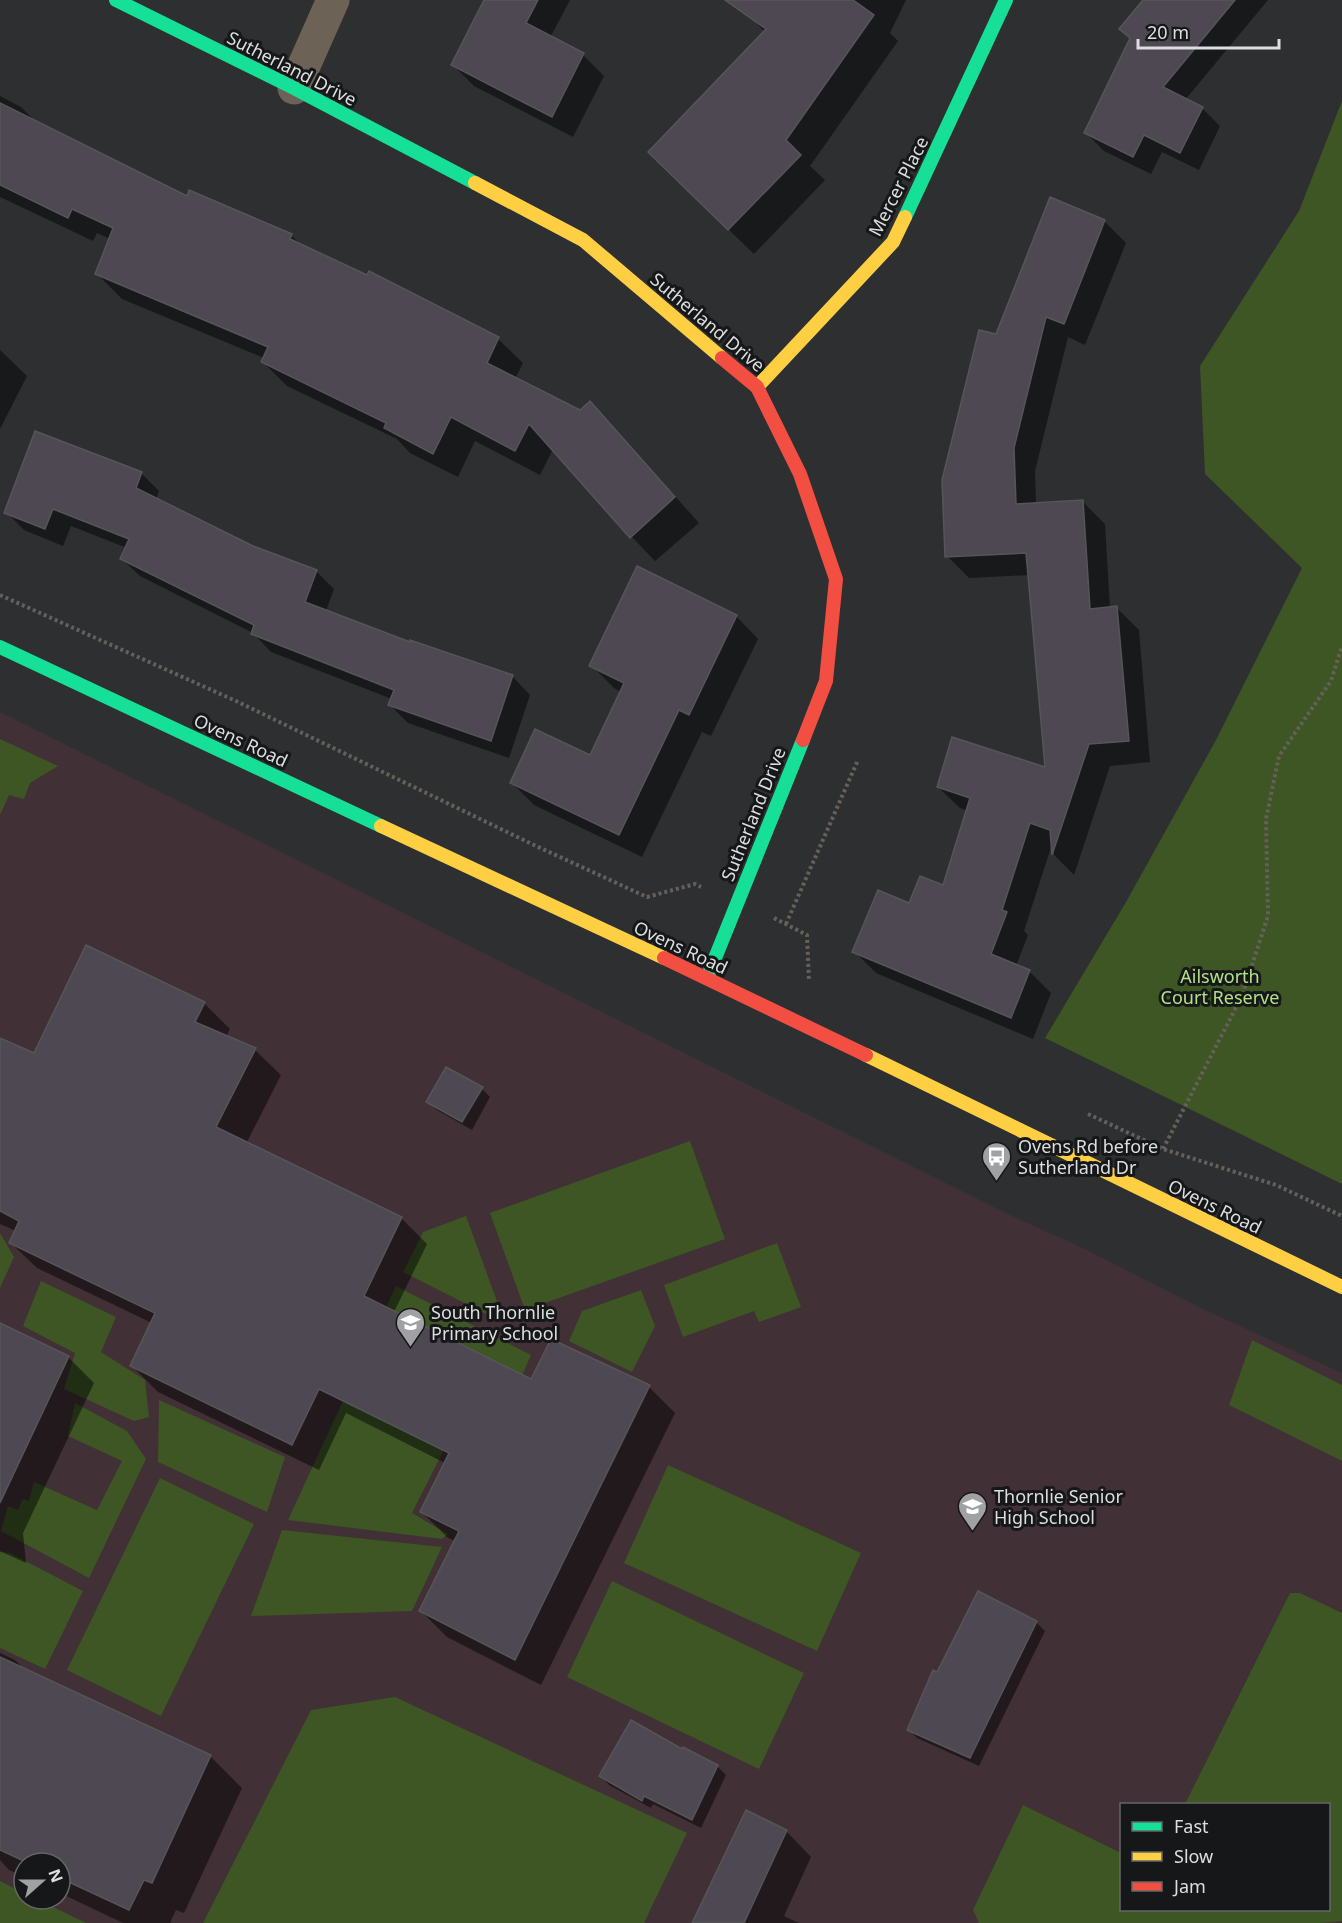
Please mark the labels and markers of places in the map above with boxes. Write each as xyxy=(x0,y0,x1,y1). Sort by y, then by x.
place label: Ovens Rd before Sutherland Dr xyxy=(1018,1134,1158,1179)
bus stop icon: Ovens Rd before Sutherland Dr xyxy=(981,1140,1013,1182)
place label: South Thornlie Primary School xyxy=(431,1300,558,1345)
school or university icon: South Thornlie Primary School xyxy=(394,1306,426,1348)
place label: Thornlie Senior High School xyxy=(994,1484,1123,1529)
school or university icon: Thornlie Senior High School xyxy=(957,1490,989,1532)

